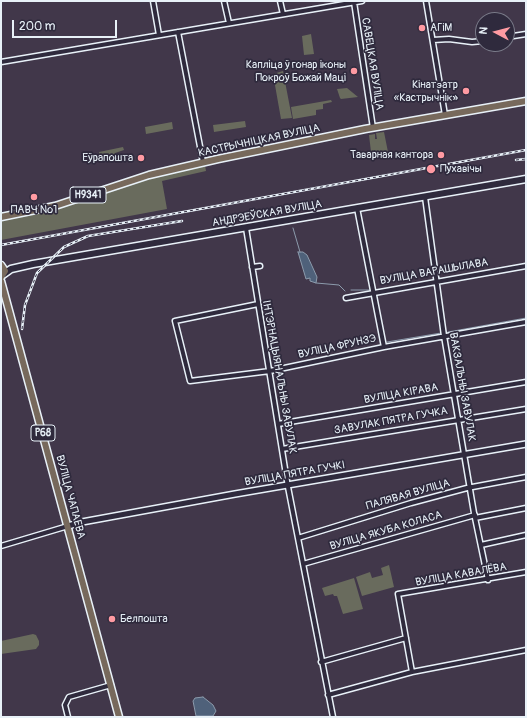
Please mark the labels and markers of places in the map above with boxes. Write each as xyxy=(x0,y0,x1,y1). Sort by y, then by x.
place label: АГіМ xyxy=(430,21,452,35)
marker: АГіМ xyxy=(417,23,427,33)
place label: Капліца ў гонар іконы Покроў Божай Маці xyxy=(246,58,346,84)
marker: Капліца ў гонар іконы Покроў Божай Маці xyxy=(349,66,359,76)
place label: Кінатэатр «Кастрычнік» xyxy=(394,78,458,104)
marker: Кінатэатр «Кастрычнік» xyxy=(461,86,471,96)
place label: Таварная кантора xyxy=(350,148,433,162)
marker: Таварная кантора xyxy=(436,150,446,160)
place label: Еўрапошта xyxy=(82,151,133,165)
marker: Еўрапошта xyxy=(136,153,146,163)
place label: Пухавічы xyxy=(440,162,482,176)
marker: Пухавічы xyxy=(425,163,437,175)
marker: ПАВЧ №1 xyxy=(29,192,39,202)
place label: ПАВЧ №1 xyxy=(11,203,57,217)
place label: Белпошта xyxy=(120,612,168,626)
marker: Белпошта xyxy=(107,614,117,624)

